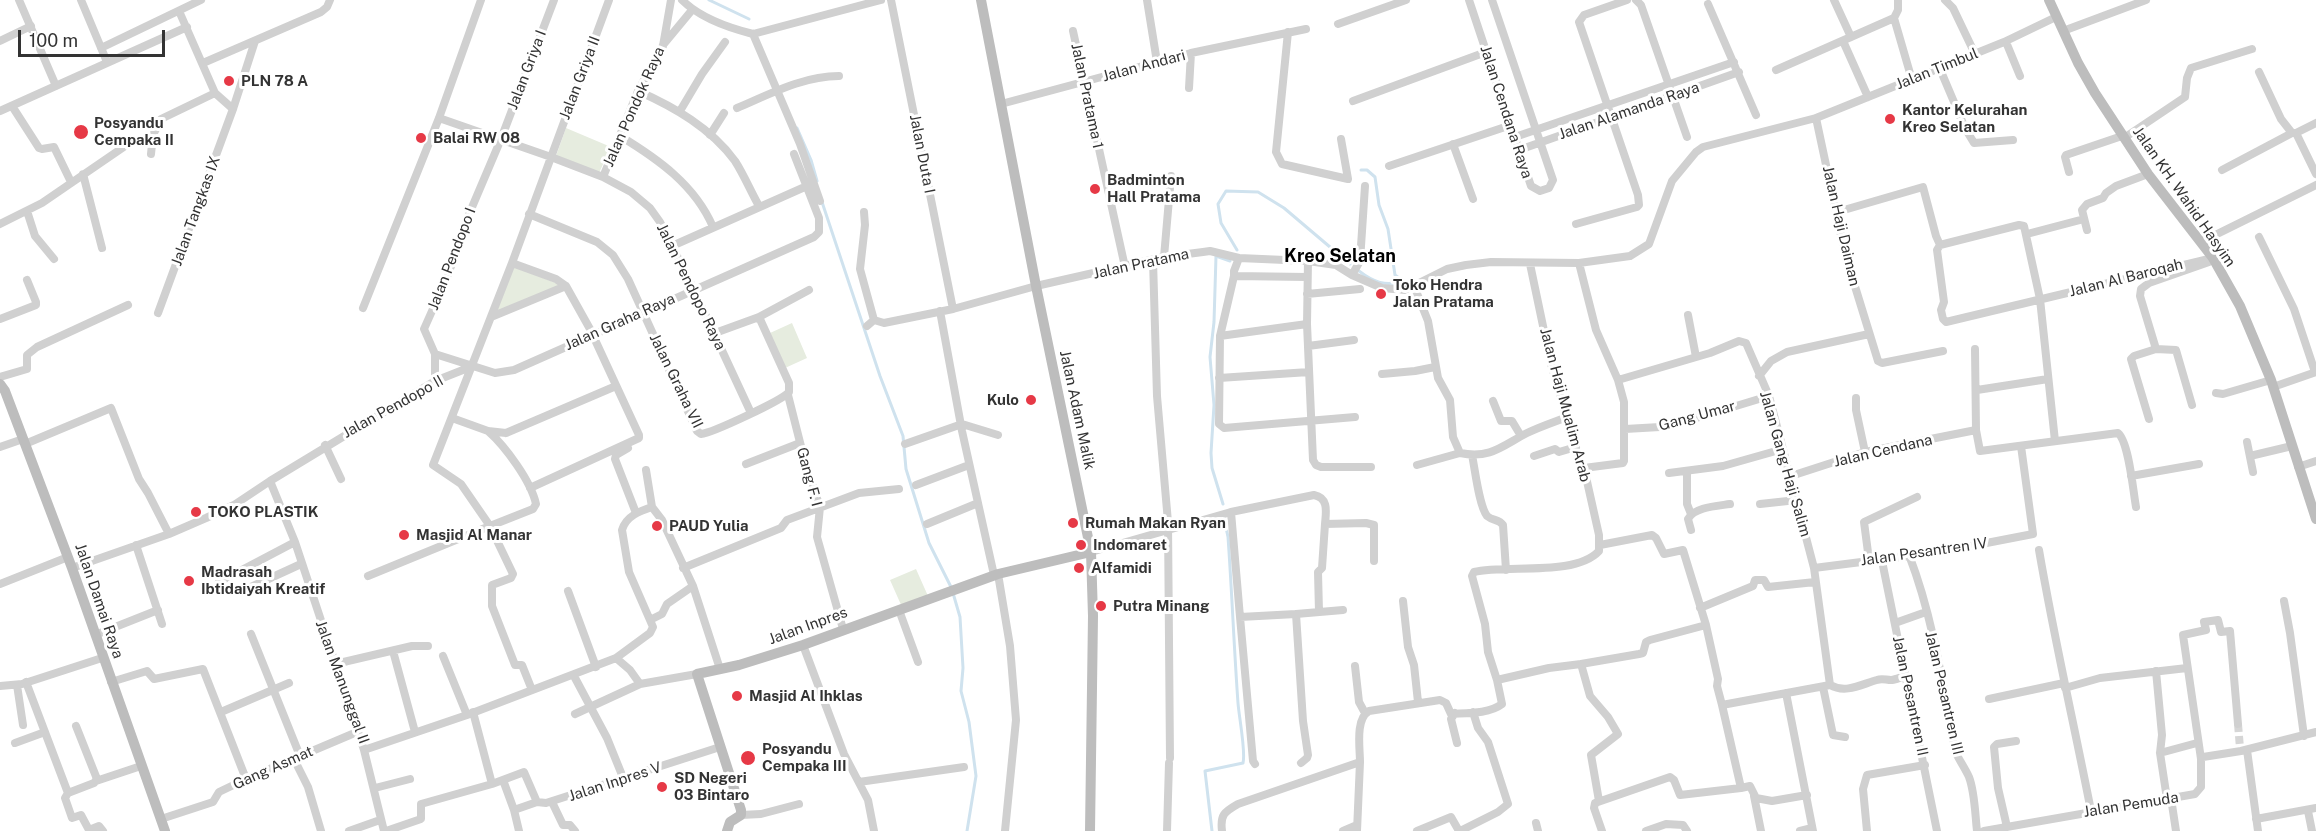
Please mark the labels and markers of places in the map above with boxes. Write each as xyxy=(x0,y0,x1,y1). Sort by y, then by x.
place label: PLN 78 A xyxy=(241,72,308,90)
marker: PLN 78 A xyxy=(222,74,236,88)
place label: Kantor Kelurahan Kreo Selatan xyxy=(1902,101,2027,136)
marker: Kantor Kelurahan Kreo Selatan xyxy=(1883,112,1897,126)
place label: Posyandu Cempaka II xyxy=(94,114,174,149)
marker: Posyandu Cempaka II xyxy=(72,123,90,141)
place label: Balai RW 08 xyxy=(433,129,520,147)
marker: Balai RW 08 xyxy=(414,131,428,145)
place label: Badminton Hall Pratama xyxy=(1107,171,1201,206)
marker: Badminton Hall Pratama xyxy=(1088,182,1102,196)
place label: Toko Hendra Jalan Pratama xyxy=(1393,276,1494,311)
marker: Toko Hendra Jalan Pratama xyxy=(1374,287,1388,301)
place label: Kulo xyxy=(987,391,1019,409)
marker: Kulo xyxy=(1024,393,1038,407)
place label: TOKO PLASTIK xyxy=(208,503,318,521)
marker: TOKO PLASTIK xyxy=(189,505,203,519)
place label: Rumah Makan Ryan xyxy=(1085,514,1226,532)
marker: Rumah Makan Ryan xyxy=(1066,516,1080,530)
place label: PAUD Yulia xyxy=(669,517,748,535)
marker: PAUD Yulia xyxy=(650,519,664,533)
place label: Masjid Al Manar xyxy=(416,526,532,544)
marker: Masjid Al Manar xyxy=(397,528,411,542)
place label: Indomaret xyxy=(1093,536,1167,554)
marker: Indomaret xyxy=(1074,538,1088,552)
place label: Alfamidi xyxy=(1091,559,1152,577)
marker: Alfamidi xyxy=(1072,561,1086,575)
place label: Madrasah Ibtidaiyah Kreatif xyxy=(201,563,325,598)
marker: Madrasah Ibtidaiyah Kreatif xyxy=(182,574,196,588)
place label: Putra Minang xyxy=(1113,597,1209,615)
marker: Putra Minang xyxy=(1094,599,1108,613)
place label: Masjid Al Ihklas xyxy=(749,687,863,705)
marker: Masjid Al Ihklas xyxy=(730,689,744,703)
place label: Posyandu Cempaka III xyxy=(762,740,847,775)
marker: Posyandu Cempaka III xyxy=(739,749,757,767)
place label: SD Negeri 03 Bintaro xyxy=(674,769,749,804)
marker: SD Negeri 03 Bintaro xyxy=(655,780,669,794)

